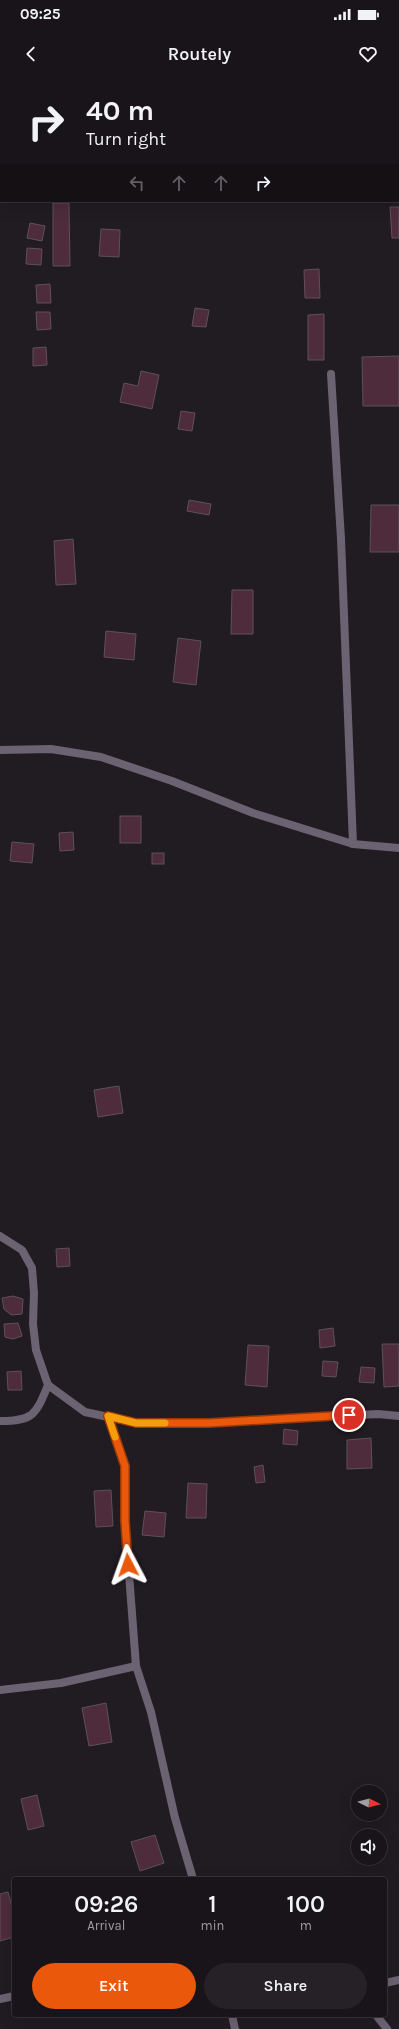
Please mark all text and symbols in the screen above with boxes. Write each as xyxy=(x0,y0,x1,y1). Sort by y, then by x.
text: 09:25 xyxy=(20,5,61,23)
icon: back xyxy=(20,43,42,65)
text: Routely xyxy=(168,43,231,65)
icon: heart xyxy=(357,43,379,65)
text: 40 m xyxy=(86,94,154,127)
icon: right xyxy=(20,96,72,148)
text: Turn right xyxy=(86,128,166,150)
icon: left xyxy=(126,172,148,194)
icon: ahead xyxy=(168,172,190,194)
icon: ahead xyxy=(210,172,232,194)
icon: right xyxy=(252,172,274,194)
pin xyxy=(332,1398,366,1432)
icon: arrive xyxy=(338,1404,360,1426)
position arrow xyxy=(107,1544,149,1586)
north arrow xyxy=(351,1785,387,1821)
map controls xyxy=(351,1785,387,1865)
button: sound xyxy=(351,1829,387,1865)
text: 09:26 xyxy=(74,1890,138,1918)
text: 1 xyxy=(208,1890,217,1918)
text: 100 xyxy=(287,1890,325,1918)
text: Arrival xyxy=(87,1918,125,1933)
text: min xyxy=(201,1918,224,1933)
text: m xyxy=(300,1918,312,1933)
button: Exit xyxy=(32,1963,196,2009)
button: Share xyxy=(204,1963,367,2009)

